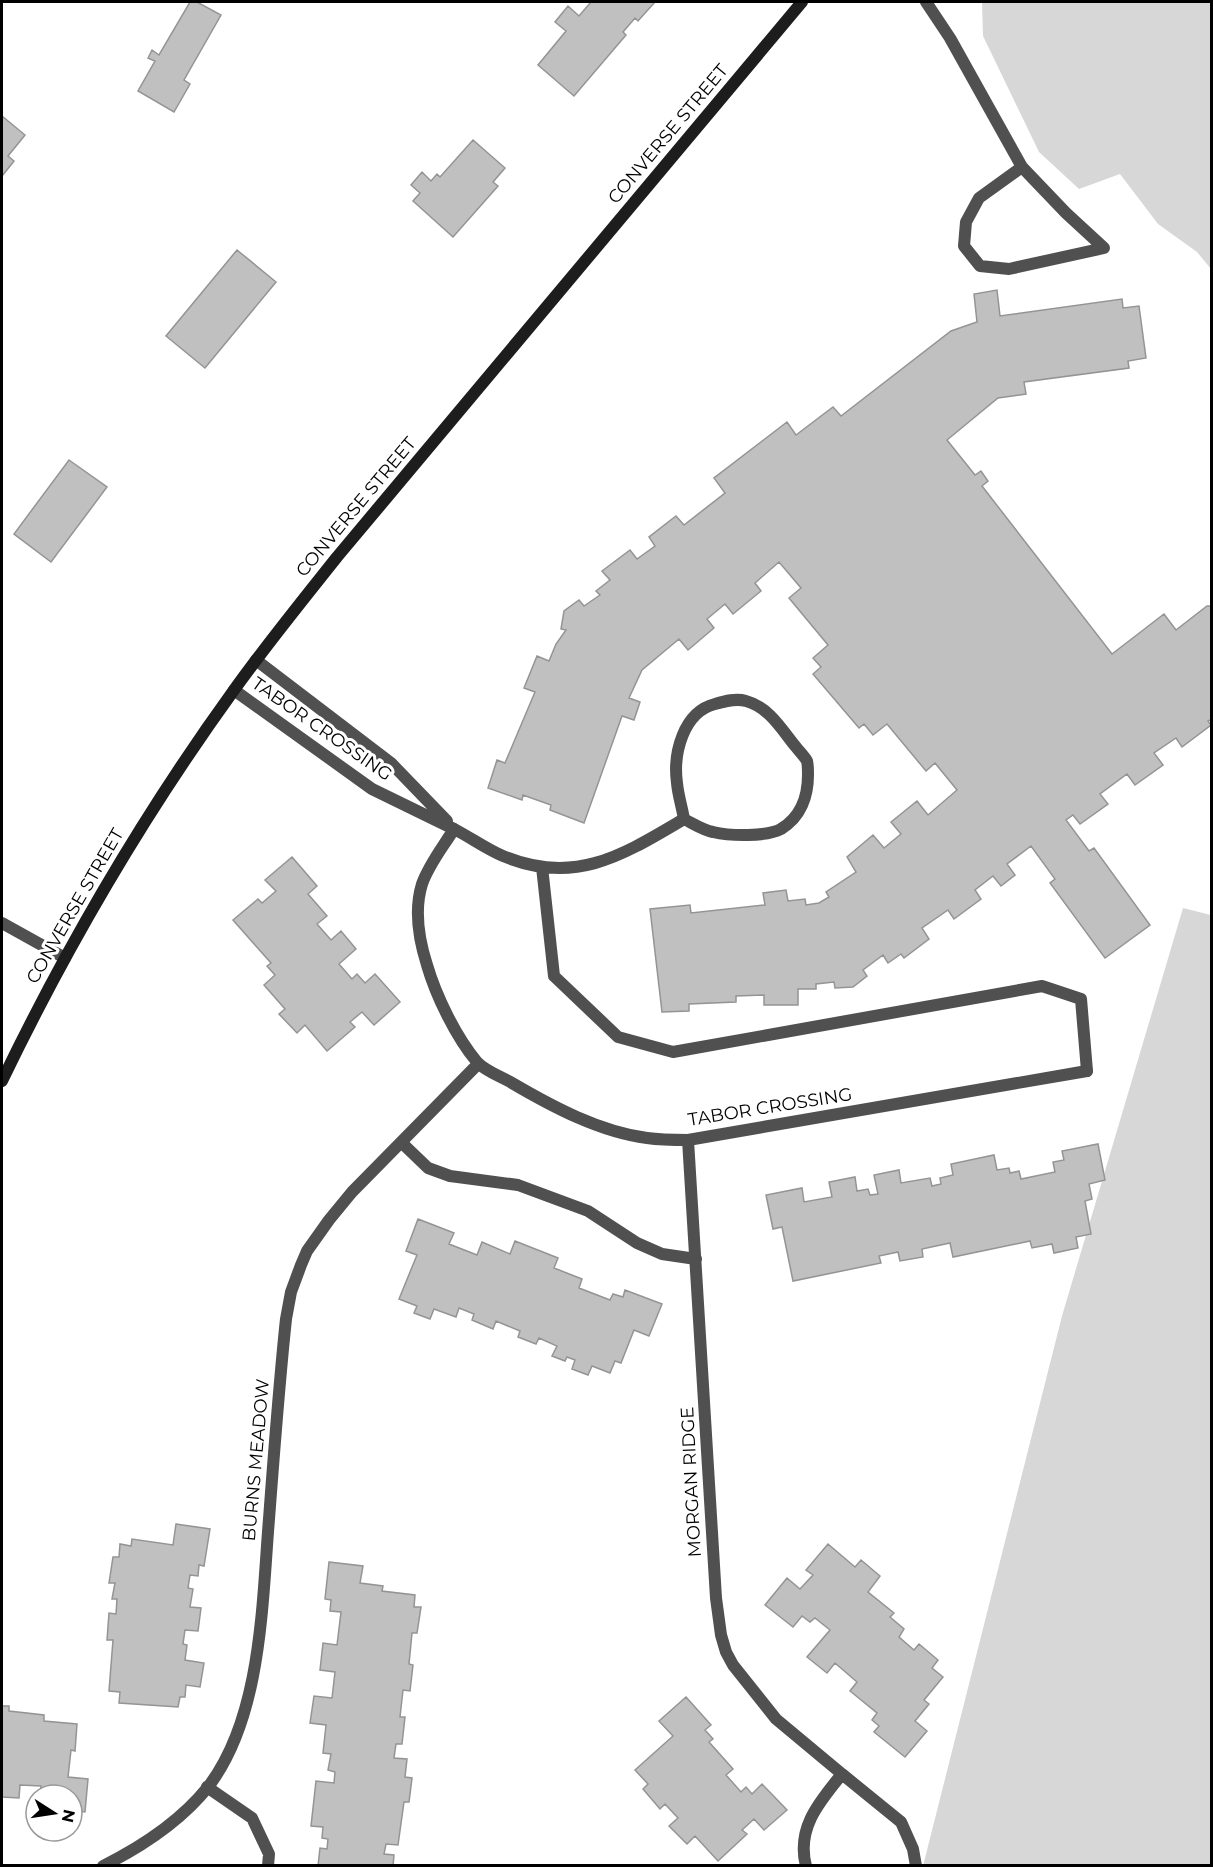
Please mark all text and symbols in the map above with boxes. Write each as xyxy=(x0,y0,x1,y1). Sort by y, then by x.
street label: CONVERSE STREET xyxy=(603,59,733,208)
street label: CONVERSE STREET xyxy=(291,432,421,581)
street label: TABOR CROSSING xyxy=(248,672,396,786)
street label: CONVERSE STREET xyxy=(22,824,129,987)
street label: TABOR CROSSING xyxy=(686,1083,854,1131)
street label: BURNS MEADOW xyxy=(238,1378,274,1542)
street label: MORGAN RIDGE xyxy=(676,1406,706,1558)
north arrow xyxy=(24,1783,84,1843)
text: N xyxy=(58,1808,79,1824)

